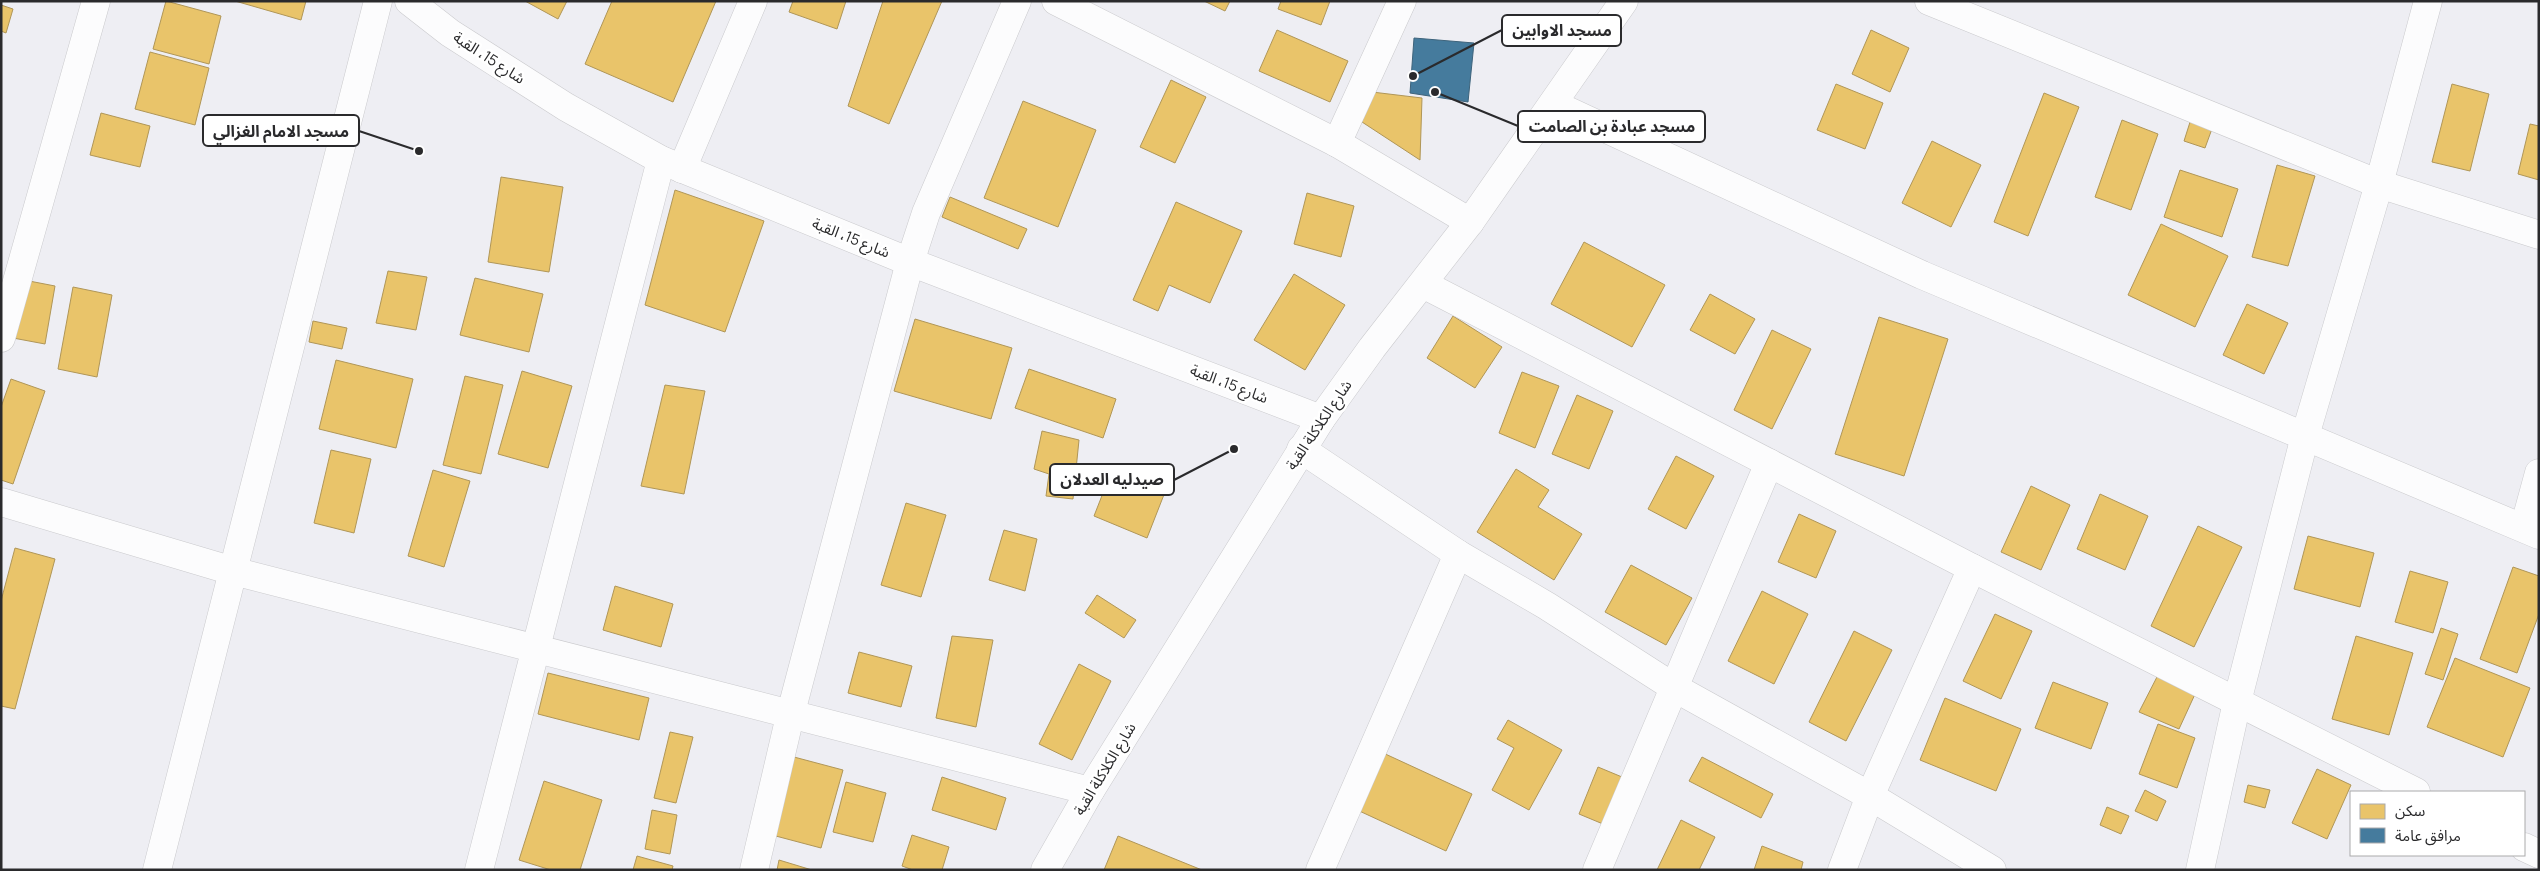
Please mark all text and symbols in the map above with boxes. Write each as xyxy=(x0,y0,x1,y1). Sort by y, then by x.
callout: مسجد الاوابين xyxy=(1502,15,1621,46)
text: مسجد الاوابين xyxy=(1512,19,1612,41)
street label: شارع 15، القبة xyxy=(448,26,530,91)
callout: مسجد عبادة بن الصامت xyxy=(1518,111,1705,142)
callout: مسجد الامام الغزالي xyxy=(203,115,359,146)
text: مسجد عبادة بن الصامت xyxy=(1529,115,1695,137)
text: مسجد الامام الغزالي xyxy=(213,120,349,145)
street label: شارع 15، القبة xyxy=(808,212,893,265)
street label: شارع 15، القبة xyxy=(1186,359,1271,410)
street label: شارع الكلاكلة القبة xyxy=(1281,375,1358,475)
callout: صيدليه العدلان xyxy=(1050,464,1174,495)
text: صيدليه العدلان xyxy=(1060,468,1164,490)
street label: شارع الكلاكلة القبة xyxy=(1069,718,1142,820)
legend xyxy=(2350,791,2525,856)
text: سكن xyxy=(2395,800,2426,821)
text: مرافق عامة xyxy=(2395,825,2461,846)

